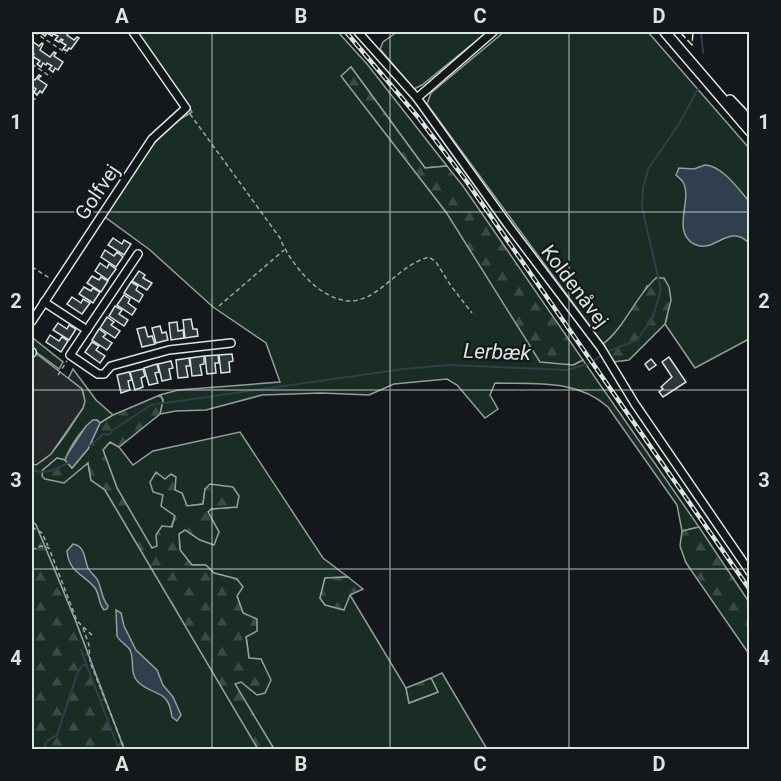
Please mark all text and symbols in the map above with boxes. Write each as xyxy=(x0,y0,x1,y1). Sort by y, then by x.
text: A xyxy=(115,4,129,28)
text: B xyxy=(295,4,307,28)
text: C xyxy=(473,4,487,28)
text: D xyxy=(653,4,666,28)
text: 1 xyxy=(10,110,22,134)
text: 1 xyxy=(758,110,770,134)
street label: Golfvej xyxy=(70,160,124,224)
street label: Koldenåvej xyxy=(536,240,614,332)
text: 2 xyxy=(10,289,22,313)
text: 2 xyxy=(758,289,770,313)
water label: Lerbæk xyxy=(463,339,532,365)
text: 3 xyxy=(10,468,22,492)
text: 3 xyxy=(758,468,770,492)
text: 4 xyxy=(10,646,22,670)
text: 4 xyxy=(758,646,770,670)
text: A xyxy=(115,752,129,776)
text: B xyxy=(295,752,307,776)
text: C xyxy=(473,752,487,776)
text: D xyxy=(653,752,666,776)

